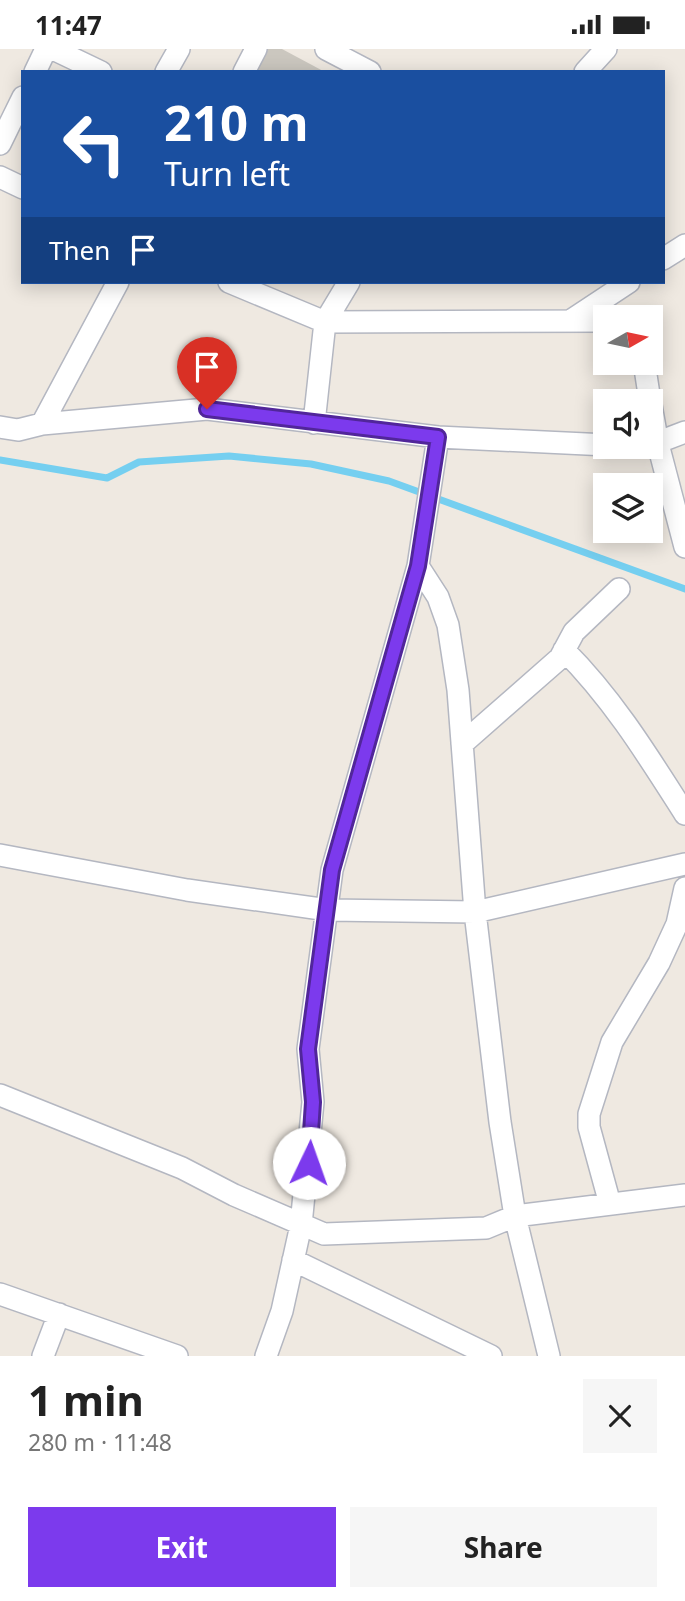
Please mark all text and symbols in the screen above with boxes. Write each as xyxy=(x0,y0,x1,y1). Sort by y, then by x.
text: 11:47 xyxy=(35,7,102,43)
text: 210 m xyxy=(164,89,309,155)
icon: left xyxy=(49,98,140,189)
text: Turn left xyxy=(164,152,290,195)
icon: arrive xyxy=(124,231,162,269)
text: Then xyxy=(49,232,110,268)
north arrow xyxy=(593,305,663,375)
map controls xyxy=(593,305,663,543)
pin xyxy=(177,337,237,409)
icon: arrive xyxy=(188,348,226,386)
button: sound xyxy=(593,389,663,459)
button: layers xyxy=(593,473,663,543)
position arrow xyxy=(272,1126,346,1200)
text: 1 min xyxy=(28,1371,144,1428)
button: close xyxy=(583,1379,657,1453)
text: 280 m · 11:48 xyxy=(28,1426,172,1458)
button: Exit xyxy=(28,1507,336,1587)
button: Share xyxy=(350,1507,657,1587)

